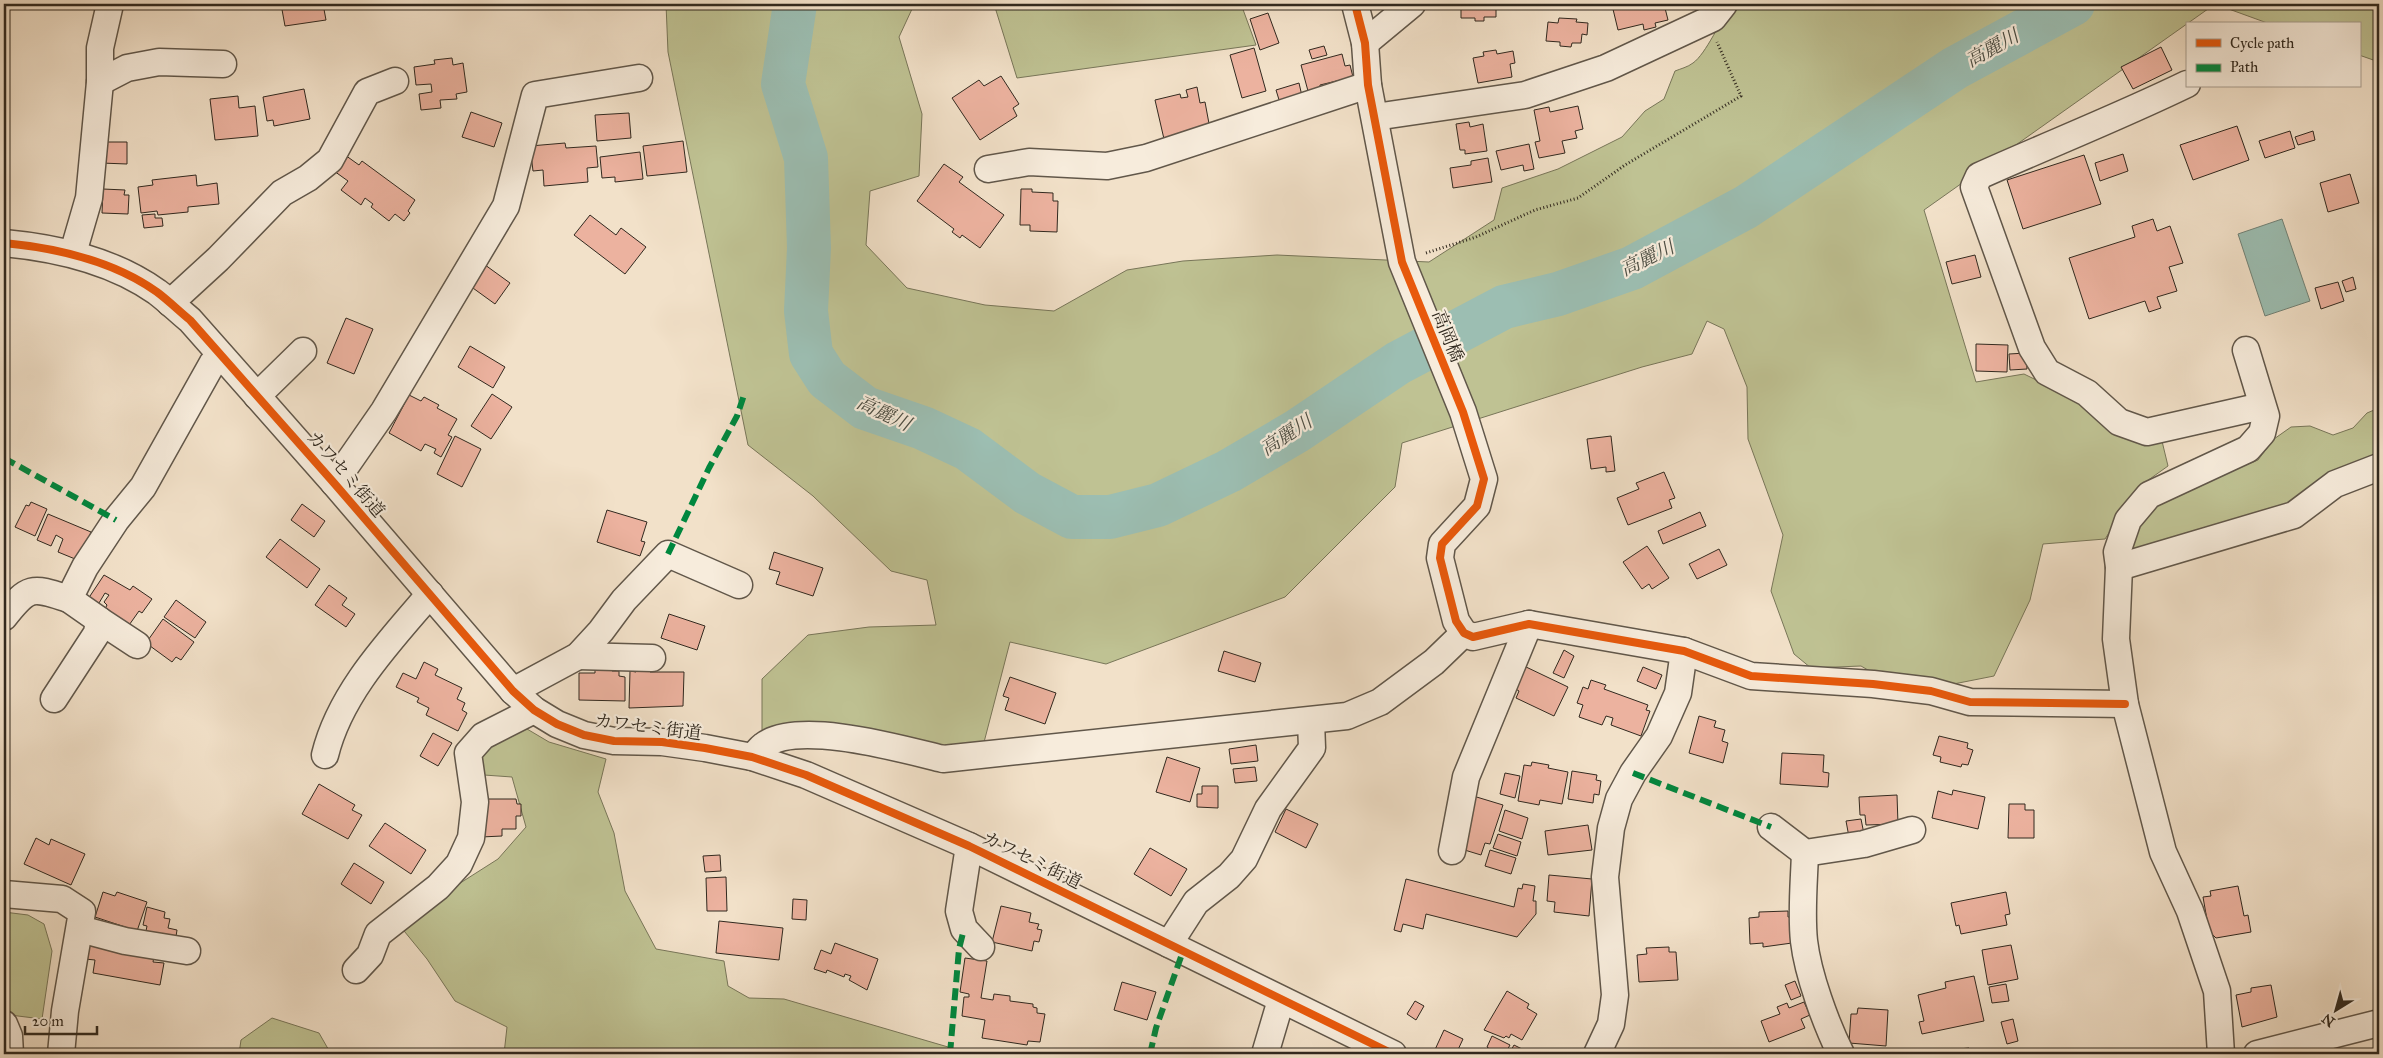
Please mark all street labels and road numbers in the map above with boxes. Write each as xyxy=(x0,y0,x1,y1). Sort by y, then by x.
street label: 高岡橋 xyxy=(1428,307,1468,365)
street label: カワセミ街道 xyxy=(302,426,390,522)
street label: カワセミ街道 xyxy=(593,710,703,744)
street label: カワセミ街道 xyxy=(979,826,1085,894)

